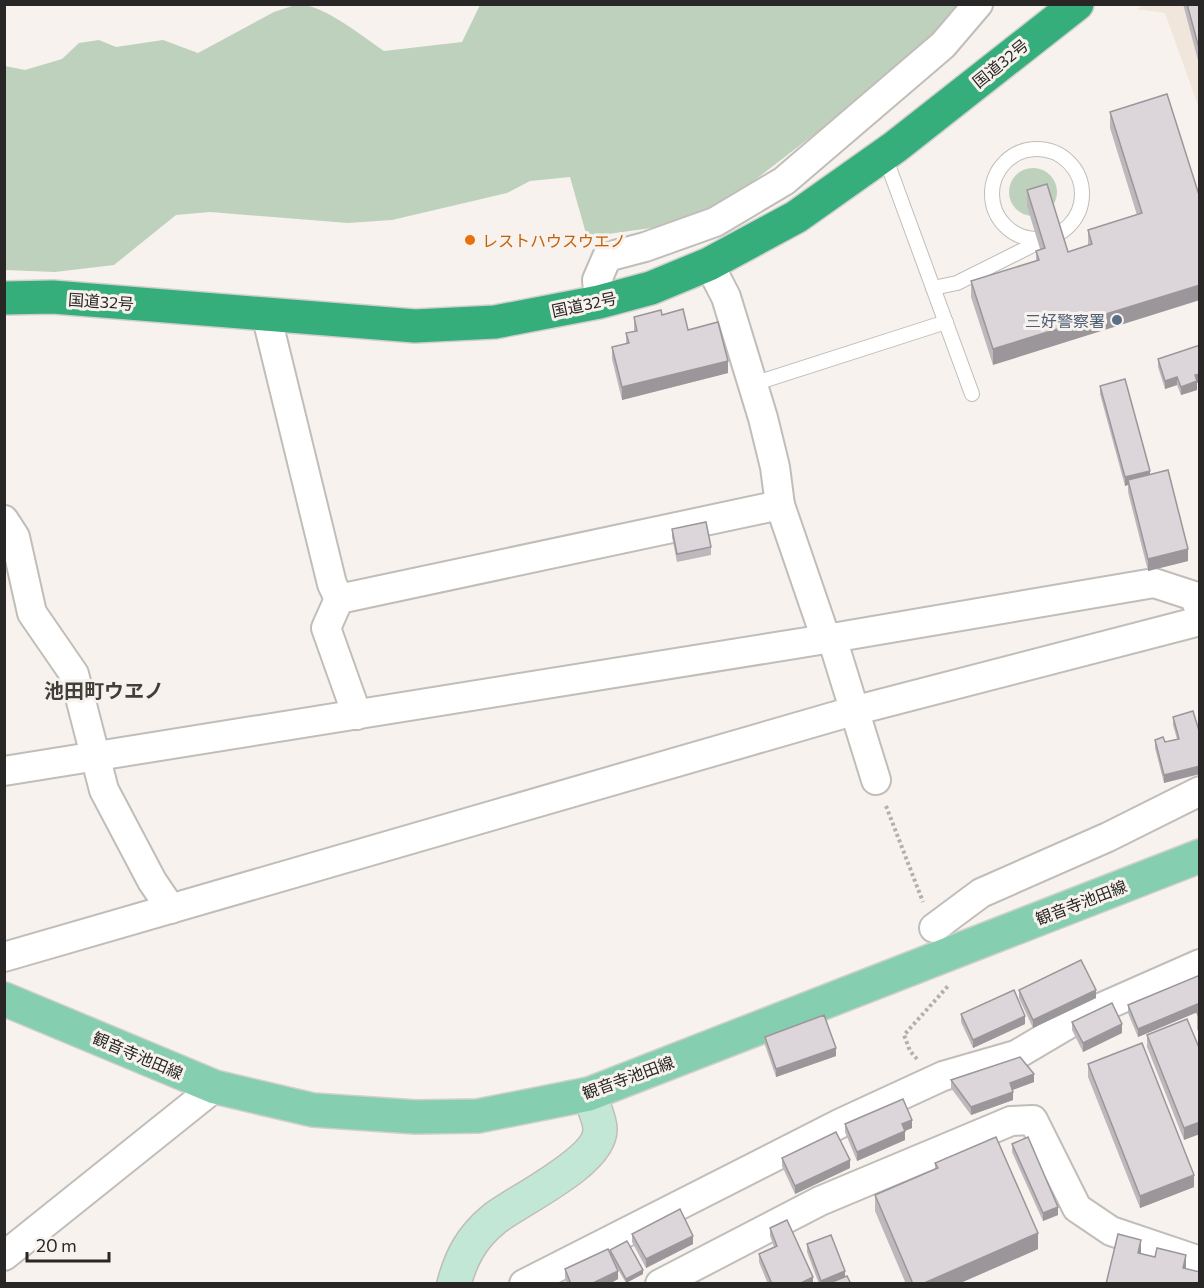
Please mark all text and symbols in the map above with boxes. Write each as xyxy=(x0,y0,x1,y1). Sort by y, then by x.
street label: 国道32号 xyxy=(968,35,1032,91)
place label: レストハウスウエノ xyxy=(482,231,626,250)
marker: レストハウスウエノ xyxy=(463,233,477,247)
street label: 国道32号 xyxy=(550,288,618,320)
street label: 国道32号 xyxy=(67,289,135,313)
place label: 三好警察署 xyxy=(1025,311,1105,330)
marker: 三好警察署 xyxy=(1110,313,1124,327)
district label: 池田町ウヱノ xyxy=(44,678,164,702)
street label: 観音寺池田線 xyxy=(1033,876,1129,928)
street label: 観音寺池田線 xyxy=(90,1027,186,1083)
street label: 観音寺池田線 xyxy=(580,1052,676,1102)
scale bar xyxy=(27,1225,110,1263)
text: 20 m xyxy=(36,1234,77,1256)

